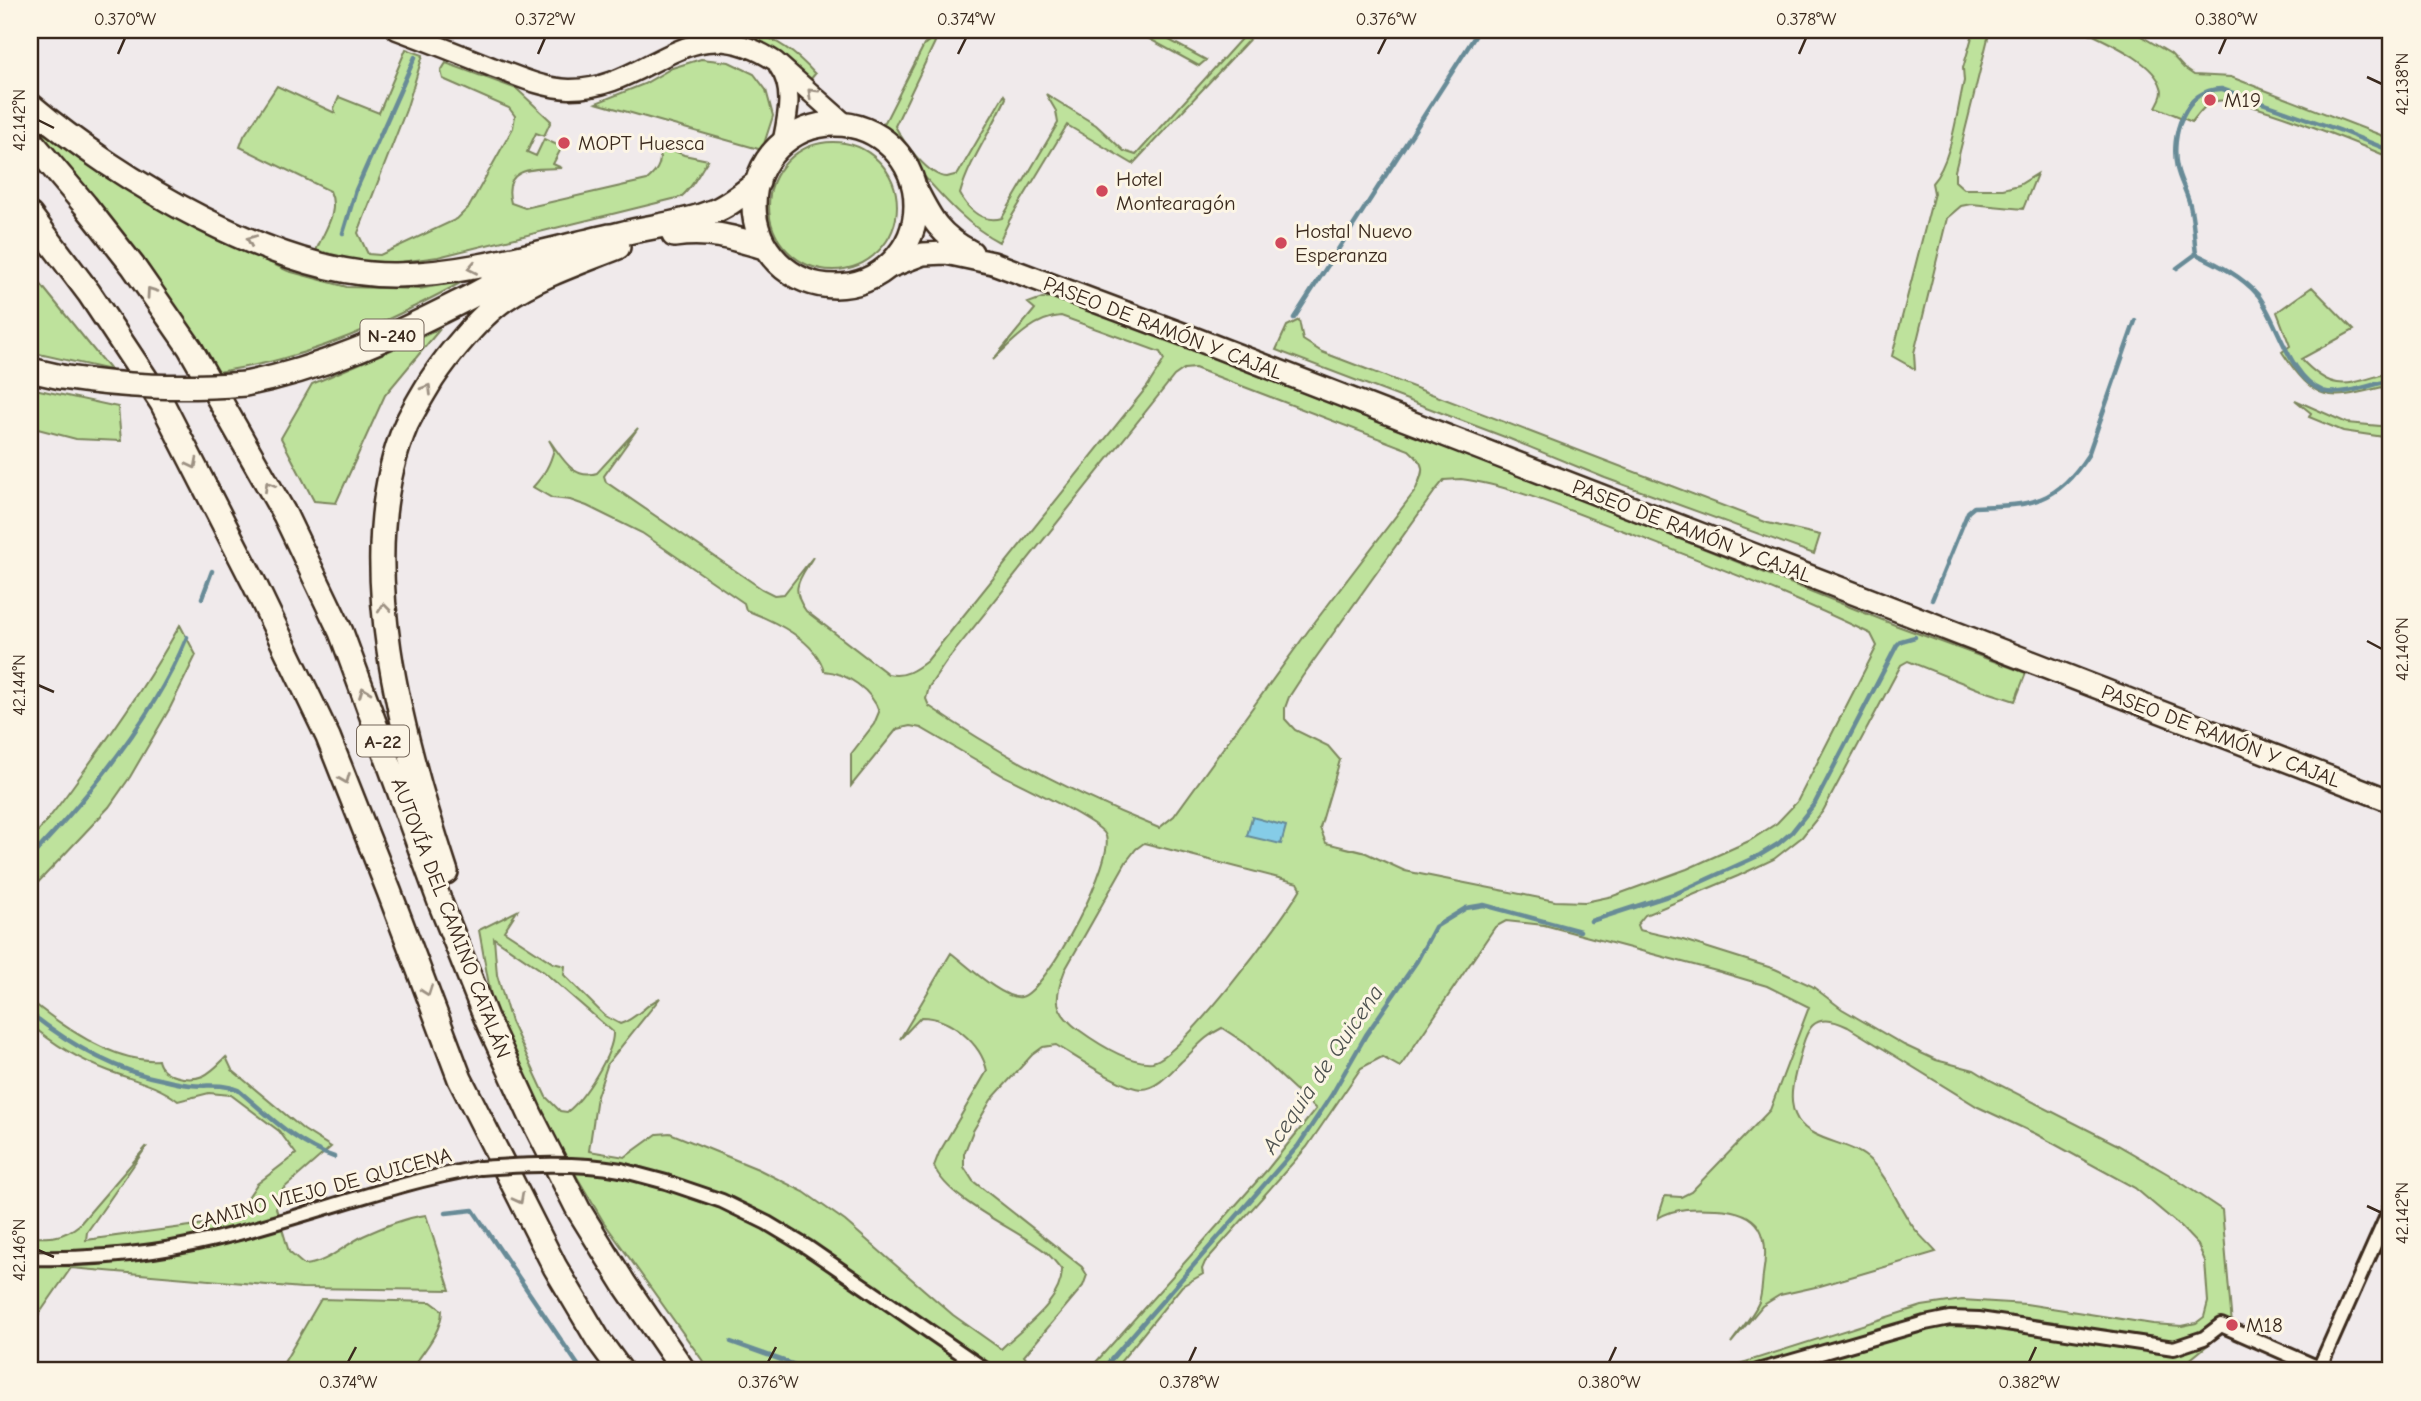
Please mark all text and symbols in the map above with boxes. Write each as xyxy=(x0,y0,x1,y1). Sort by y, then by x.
text: 0.370°W xyxy=(94,9,157,30)
text: 0.372°W xyxy=(515,9,576,30)
text: 0.374°W xyxy=(937,9,996,30)
text: 0.376°W xyxy=(1355,9,1417,30)
text: 0.378°W xyxy=(1776,9,1837,30)
text: 0.380°W xyxy=(2194,9,2258,30)
text: 42.138°N xyxy=(2392,53,2413,115)
one-way arrow xyxy=(807,88,820,101)
place label: M19 xyxy=(2224,88,2261,112)
text: 42.142°N xyxy=(9,89,30,151)
marker: M19 xyxy=(2202,92,2218,108)
place label: MOPT Huesca xyxy=(578,131,705,155)
marker: MOPT Huesca xyxy=(556,135,572,151)
place label: Hotel Montearagón xyxy=(1116,167,1236,215)
marker: Hotel Montearagón xyxy=(1094,183,1110,199)
place label: Hostal Nuevo Esperanza xyxy=(1295,219,1412,267)
one-way arrow xyxy=(245,234,257,248)
marker: Hostal Nuevo Esperanza xyxy=(1273,235,1289,251)
one-way arrow xyxy=(466,259,478,274)
street label: PASEO DE RAMÓN Y CAJAL xyxy=(1040,271,1286,385)
one-way arrow xyxy=(146,286,159,299)
road number: N-240 xyxy=(360,320,424,350)
one-way arrow xyxy=(419,383,432,396)
one-way arrow xyxy=(185,457,199,469)
street label: PASEO DE RAMÓN Y CAJAL xyxy=(1569,474,1815,588)
one-way arrow xyxy=(264,480,277,493)
one-way arrow xyxy=(377,602,392,613)
text: 42.140°N xyxy=(2392,617,2413,681)
text: 42.144°N xyxy=(9,654,30,716)
street label: PASEO DE RAMÓN Y CAJAL xyxy=(2098,679,2344,793)
one-way arrow xyxy=(358,686,372,699)
road number: A-22 xyxy=(357,726,409,756)
one-way arrow xyxy=(336,773,350,785)
street label: AUTOVÍA DEL CAMINO CATALÁN xyxy=(386,774,516,1062)
water label: Acequia de Quicena xyxy=(1256,980,1389,1159)
one-way arrow xyxy=(419,985,433,997)
street label: CAMINO VIEJO DE QUICENA xyxy=(188,1143,454,1235)
text: 42.142°N xyxy=(2392,1182,2413,1244)
one-way arrow xyxy=(511,1192,525,1204)
text: 42.146°N xyxy=(9,1219,30,1281)
place label: M18 xyxy=(2246,1313,2283,1337)
marker: M18 xyxy=(2224,1317,2240,1333)
text: 0.374°W xyxy=(319,1372,378,1393)
text: 0.376°W xyxy=(737,1372,799,1393)
text: 0.378°W xyxy=(1159,1372,1220,1393)
text: 0.380°W xyxy=(1577,1372,1641,1393)
text: 0.382°W xyxy=(1998,1372,2060,1393)

